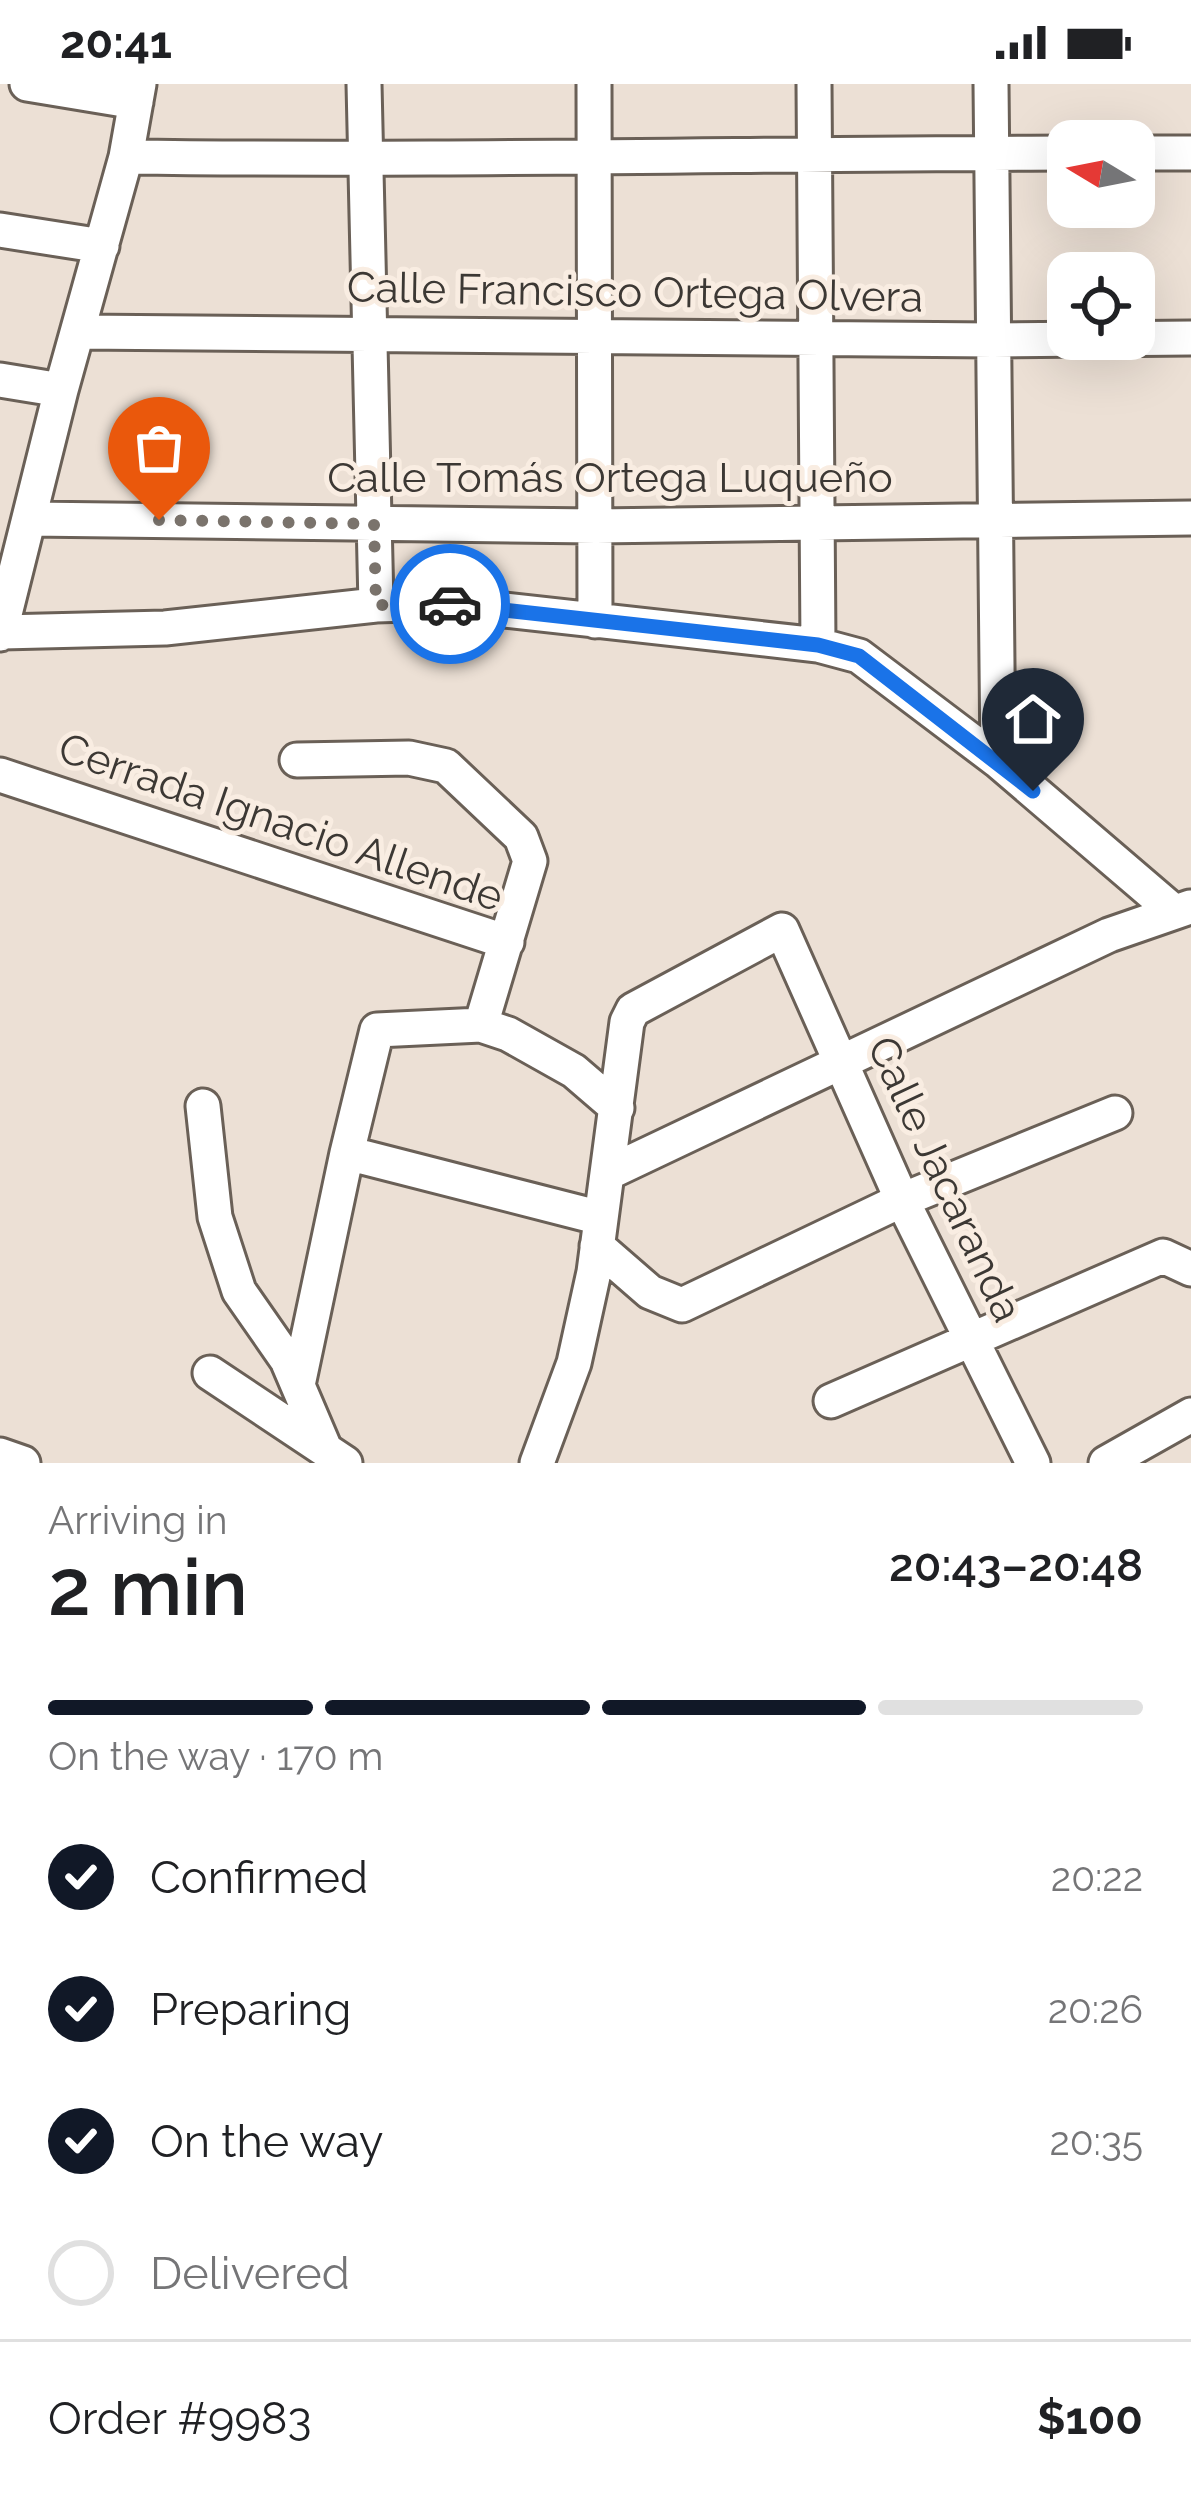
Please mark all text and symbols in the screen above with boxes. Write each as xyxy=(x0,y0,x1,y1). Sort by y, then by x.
text: 20:41 xyxy=(60,16,172,69)
north arrow xyxy=(1047,120,1155,228)
map controls xyxy=(1047,120,1155,360)
button: locate xyxy=(1047,252,1155,360)
street label: Calle Francisco Ortega Olvera xyxy=(346,262,924,322)
pin xyxy=(108,397,210,520)
icon: bag xyxy=(126,415,192,481)
street label: Calle Tomás Ortega Luqueño xyxy=(327,453,893,502)
courier xyxy=(390,544,510,664)
icon: car xyxy=(417,571,483,637)
pin xyxy=(982,668,1084,791)
icon: home xyxy=(1000,686,1066,752)
street label: Cerrada Ignacio Allende xyxy=(52,723,510,921)
street label: Calle Jacaranda xyxy=(858,1029,1032,1329)
text: Arriving in xyxy=(48,1497,228,1543)
text: 20:43–20:48 xyxy=(889,1539,1143,1592)
text: 2 min xyxy=(48,1542,248,1633)
text: On the way · 170 m xyxy=(48,1733,383,1779)
icon: check xyxy=(48,1844,114,1910)
text: Confirmed xyxy=(150,1851,368,1904)
text: 20:22 xyxy=(1051,1854,1143,1900)
icon: check xyxy=(48,1976,114,2042)
text: Preparing xyxy=(150,1983,351,2036)
text: 20:26 xyxy=(1048,1986,1143,2032)
icon: check xyxy=(48,2108,114,2174)
text: On the way xyxy=(150,2115,384,2168)
text: 20:35 xyxy=(1049,2118,1143,2164)
text: Delivered xyxy=(150,2247,350,2300)
text: Order #9983 xyxy=(48,2392,311,2445)
text: $100 xyxy=(1037,2392,1143,2445)

